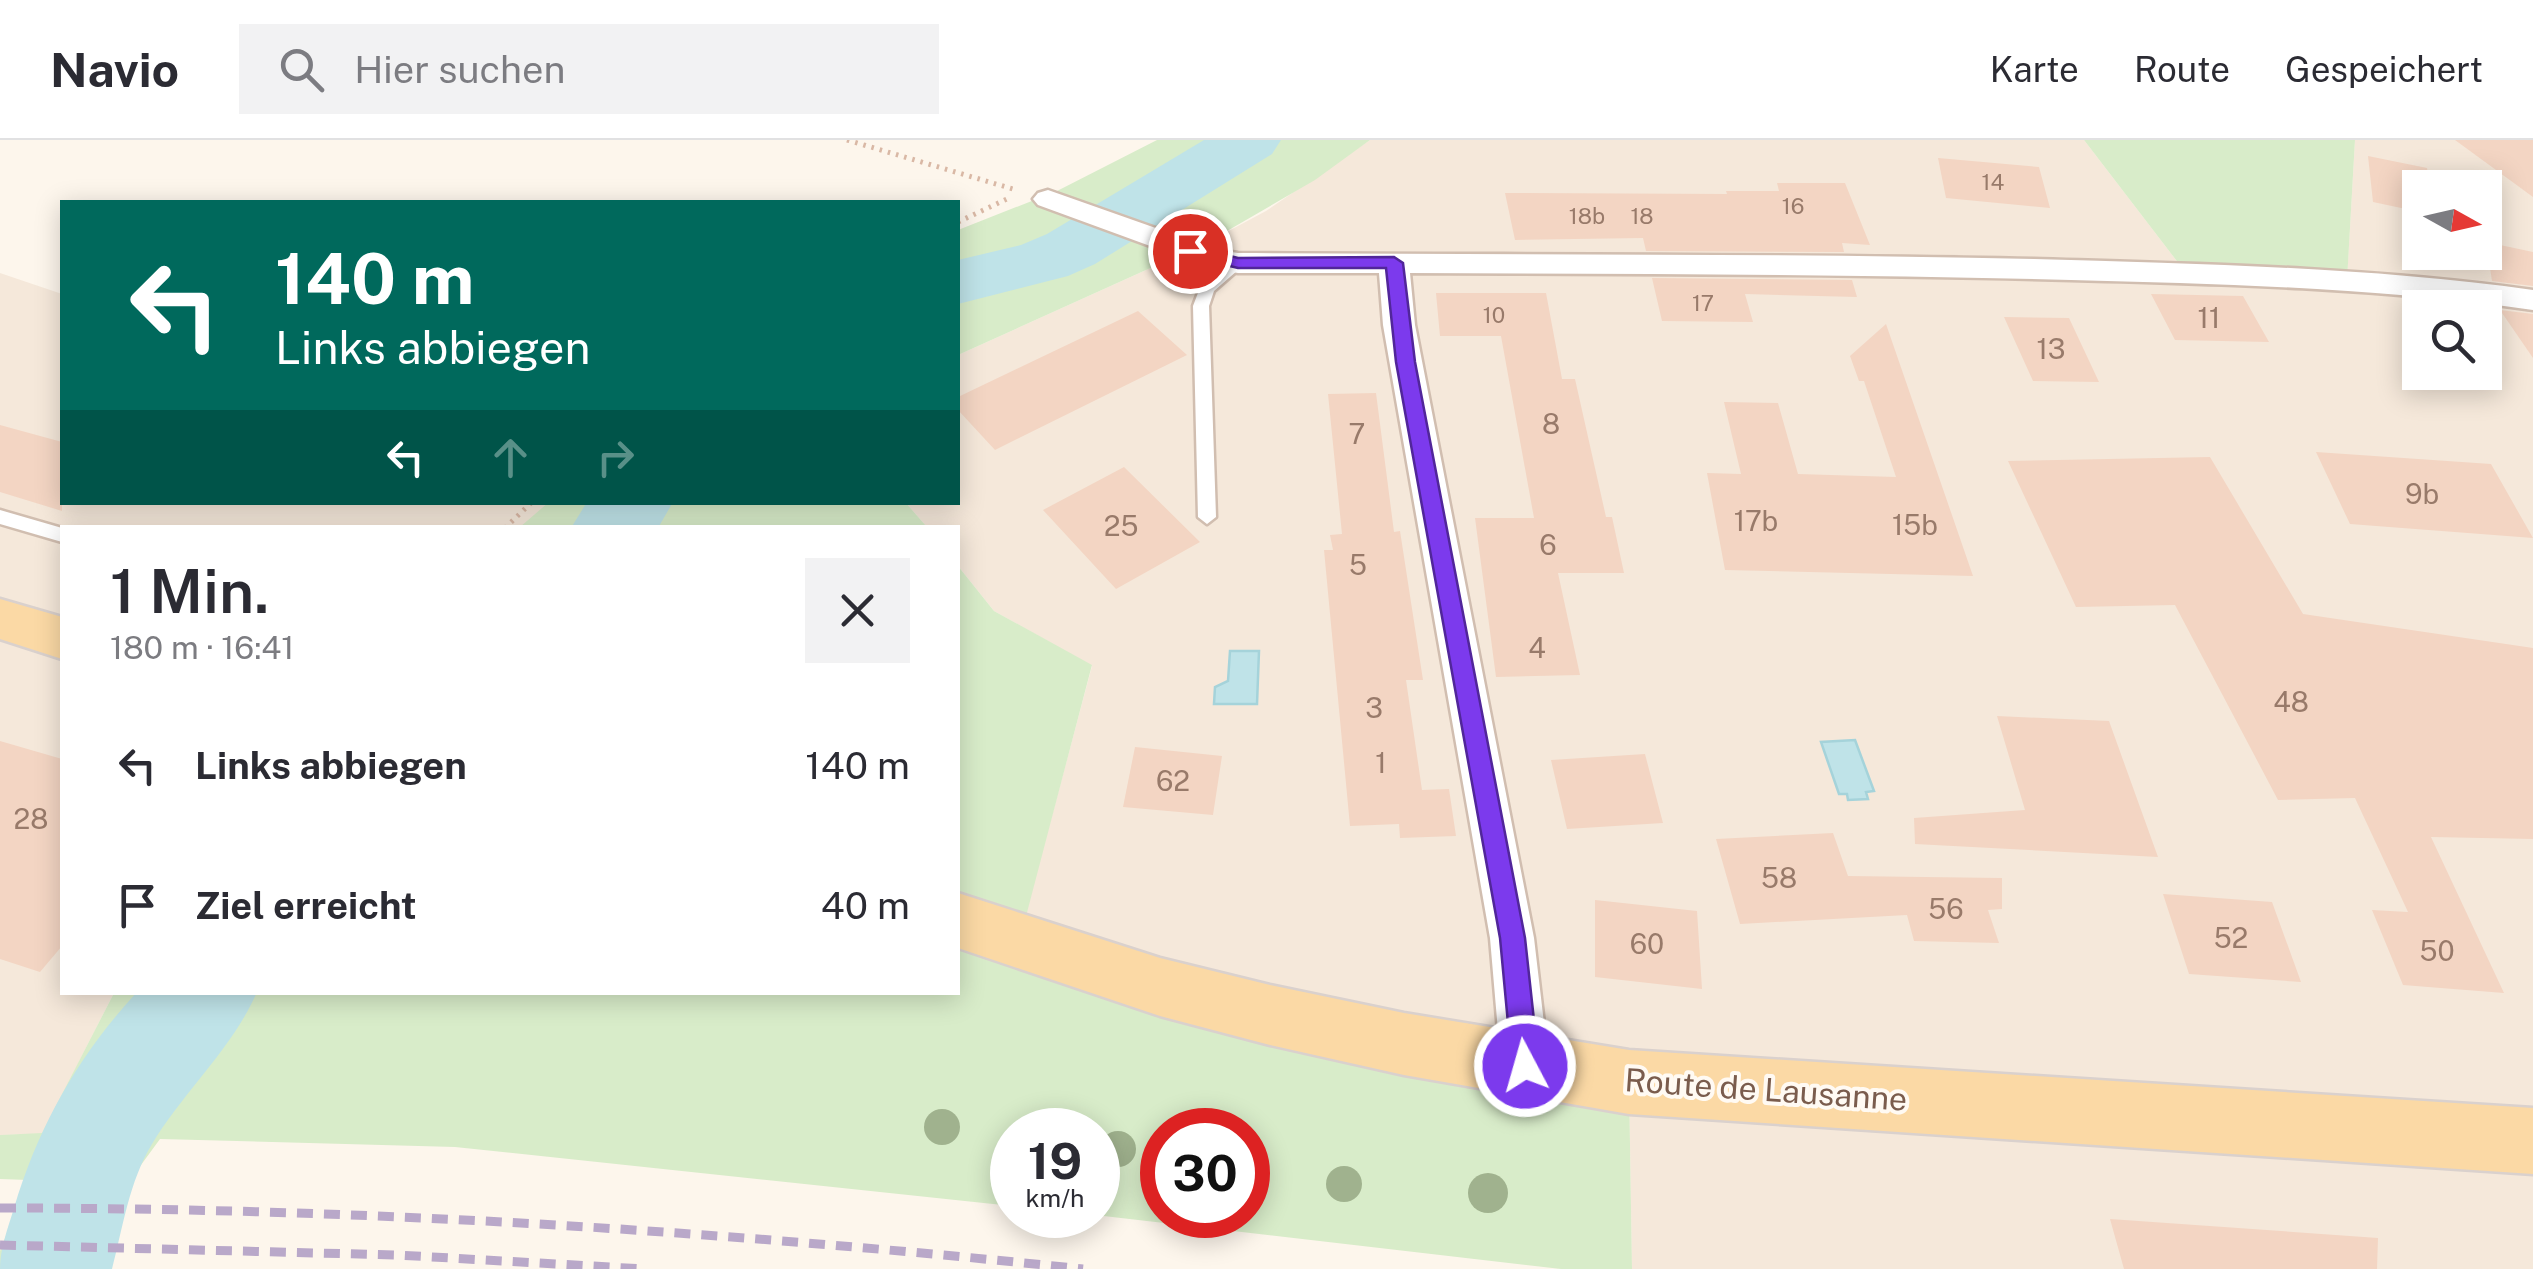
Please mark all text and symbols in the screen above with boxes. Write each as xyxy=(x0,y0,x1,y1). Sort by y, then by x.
search box xyxy=(239,24,939,114)
text: Navio xyxy=(50,41,179,98)
icon: search xyxy=(274,42,329,97)
text: Hier suchen xyxy=(354,47,565,92)
text: Karte xyxy=(1990,49,2079,90)
text: Route xyxy=(2134,49,2230,90)
text: Gespeichert xyxy=(2285,49,2483,90)
house number: 14 xyxy=(1982,169,2005,195)
north arrow xyxy=(2402,170,2502,270)
map controls xyxy=(2402,170,2502,390)
house number: 16 xyxy=(1782,193,1804,219)
house number: 18b xyxy=(1569,203,1605,229)
house number: 18 xyxy=(1630,203,1654,229)
pin xyxy=(1148,209,1233,294)
icon: arrive xyxy=(1163,224,1218,279)
text: 140 m xyxy=(275,237,474,320)
icon: left xyxy=(110,240,240,370)
house number: 17 xyxy=(1692,290,1714,316)
button: search xyxy=(2402,290,2502,390)
house number: 11 xyxy=(2198,301,2220,334)
house number: 10 xyxy=(1483,302,1505,328)
text: Links abbiegen xyxy=(275,321,590,374)
house number: 13 xyxy=(2036,332,2066,365)
house number: 8 xyxy=(1542,407,1560,440)
house number: 7 xyxy=(1349,417,1365,450)
icon: left xyxy=(378,430,433,485)
icon: ahead xyxy=(483,430,538,485)
icon: right xyxy=(588,430,643,485)
house number: 9b xyxy=(2405,477,2439,510)
house number: 17b xyxy=(1734,504,1778,537)
house number: 15b xyxy=(1892,508,1938,541)
house number: 25 xyxy=(1104,509,1138,542)
house number: 6 xyxy=(1539,528,1557,561)
house number: 5 xyxy=(1349,548,1367,581)
text: 1 Min. xyxy=(110,556,269,627)
button: close xyxy=(805,558,910,663)
text: 180 m · 16:41 xyxy=(110,629,294,666)
house number: 4 xyxy=(1528,631,1546,664)
house number: 48 xyxy=(2273,685,2309,718)
house number: 3 xyxy=(1365,691,1383,724)
icon: left xyxy=(110,738,165,793)
text: Links abbiegen xyxy=(195,743,467,788)
text: 140 m xyxy=(805,743,910,788)
house number: 1 xyxy=(1375,746,1387,779)
house number: 62 xyxy=(1156,764,1190,797)
house number: 28 xyxy=(14,802,48,835)
house number: 58 xyxy=(1761,861,1797,894)
icon: arrive xyxy=(110,878,165,933)
text: Ziel erreicht xyxy=(195,883,417,928)
text: 40 m xyxy=(821,883,910,928)
house number: 56 xyxy=(1928,892,1964,925)
house number: 52 xyxy=(2214,921,2248,954)
house number: 60 xyxy=(1630,927,1664,960)
house number: 50 xyxy=(2419,934,2455,967)
position arrow xyxy=(1473,1014,1577,1118)
street label: Route de Lausanne xyxy=(1624,1061,1908,1118)
speed limit sign: 30 xyxy=(1140,1108,1270,1238)
text: 19 xyxy=(1028,1131,1082,1190)
text: km/h xyxy=(1026,1183,1084,1213)

